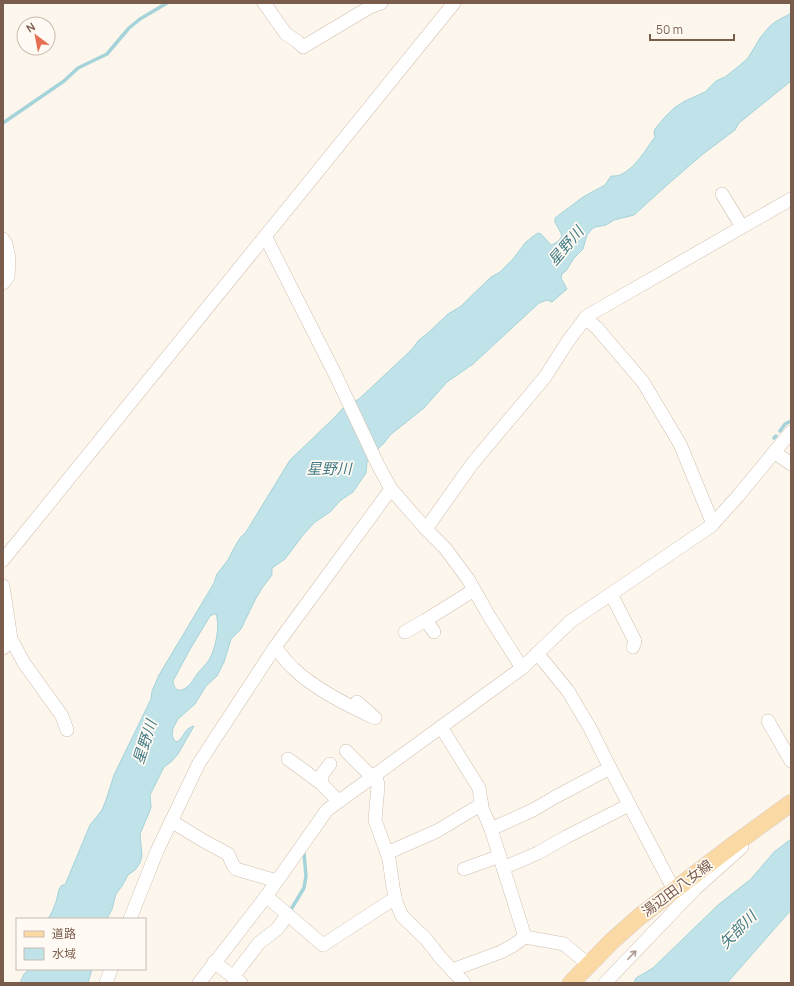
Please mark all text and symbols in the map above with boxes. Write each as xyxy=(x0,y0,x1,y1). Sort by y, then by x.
north arrow xyxy=(16,16,56,56)
scale bar xyxy=(650,16,734,42)
text: N xyxy=(23,19,38,36)
text: 50 m xyxy=(656,21,683,38)
water label: 星野川 xyxy=(543,220,589,270)
water label: 星野川 xyxy=(306,458,353,479)
water label: 星野川 xyxy=(128,715,162,766)
street label: 湯辺田八女線 xyxy=(637,855,716,920)
water label: 矢部川 xyxy=(714,905,762,953)
legend xyxy=(16,918,146,970)
text: 道路 xyxy=(52,925,76,942)
text: 水域 xyxy=(52,945,76,962)
one-way arrow xyxy=(628,950,637,960)

